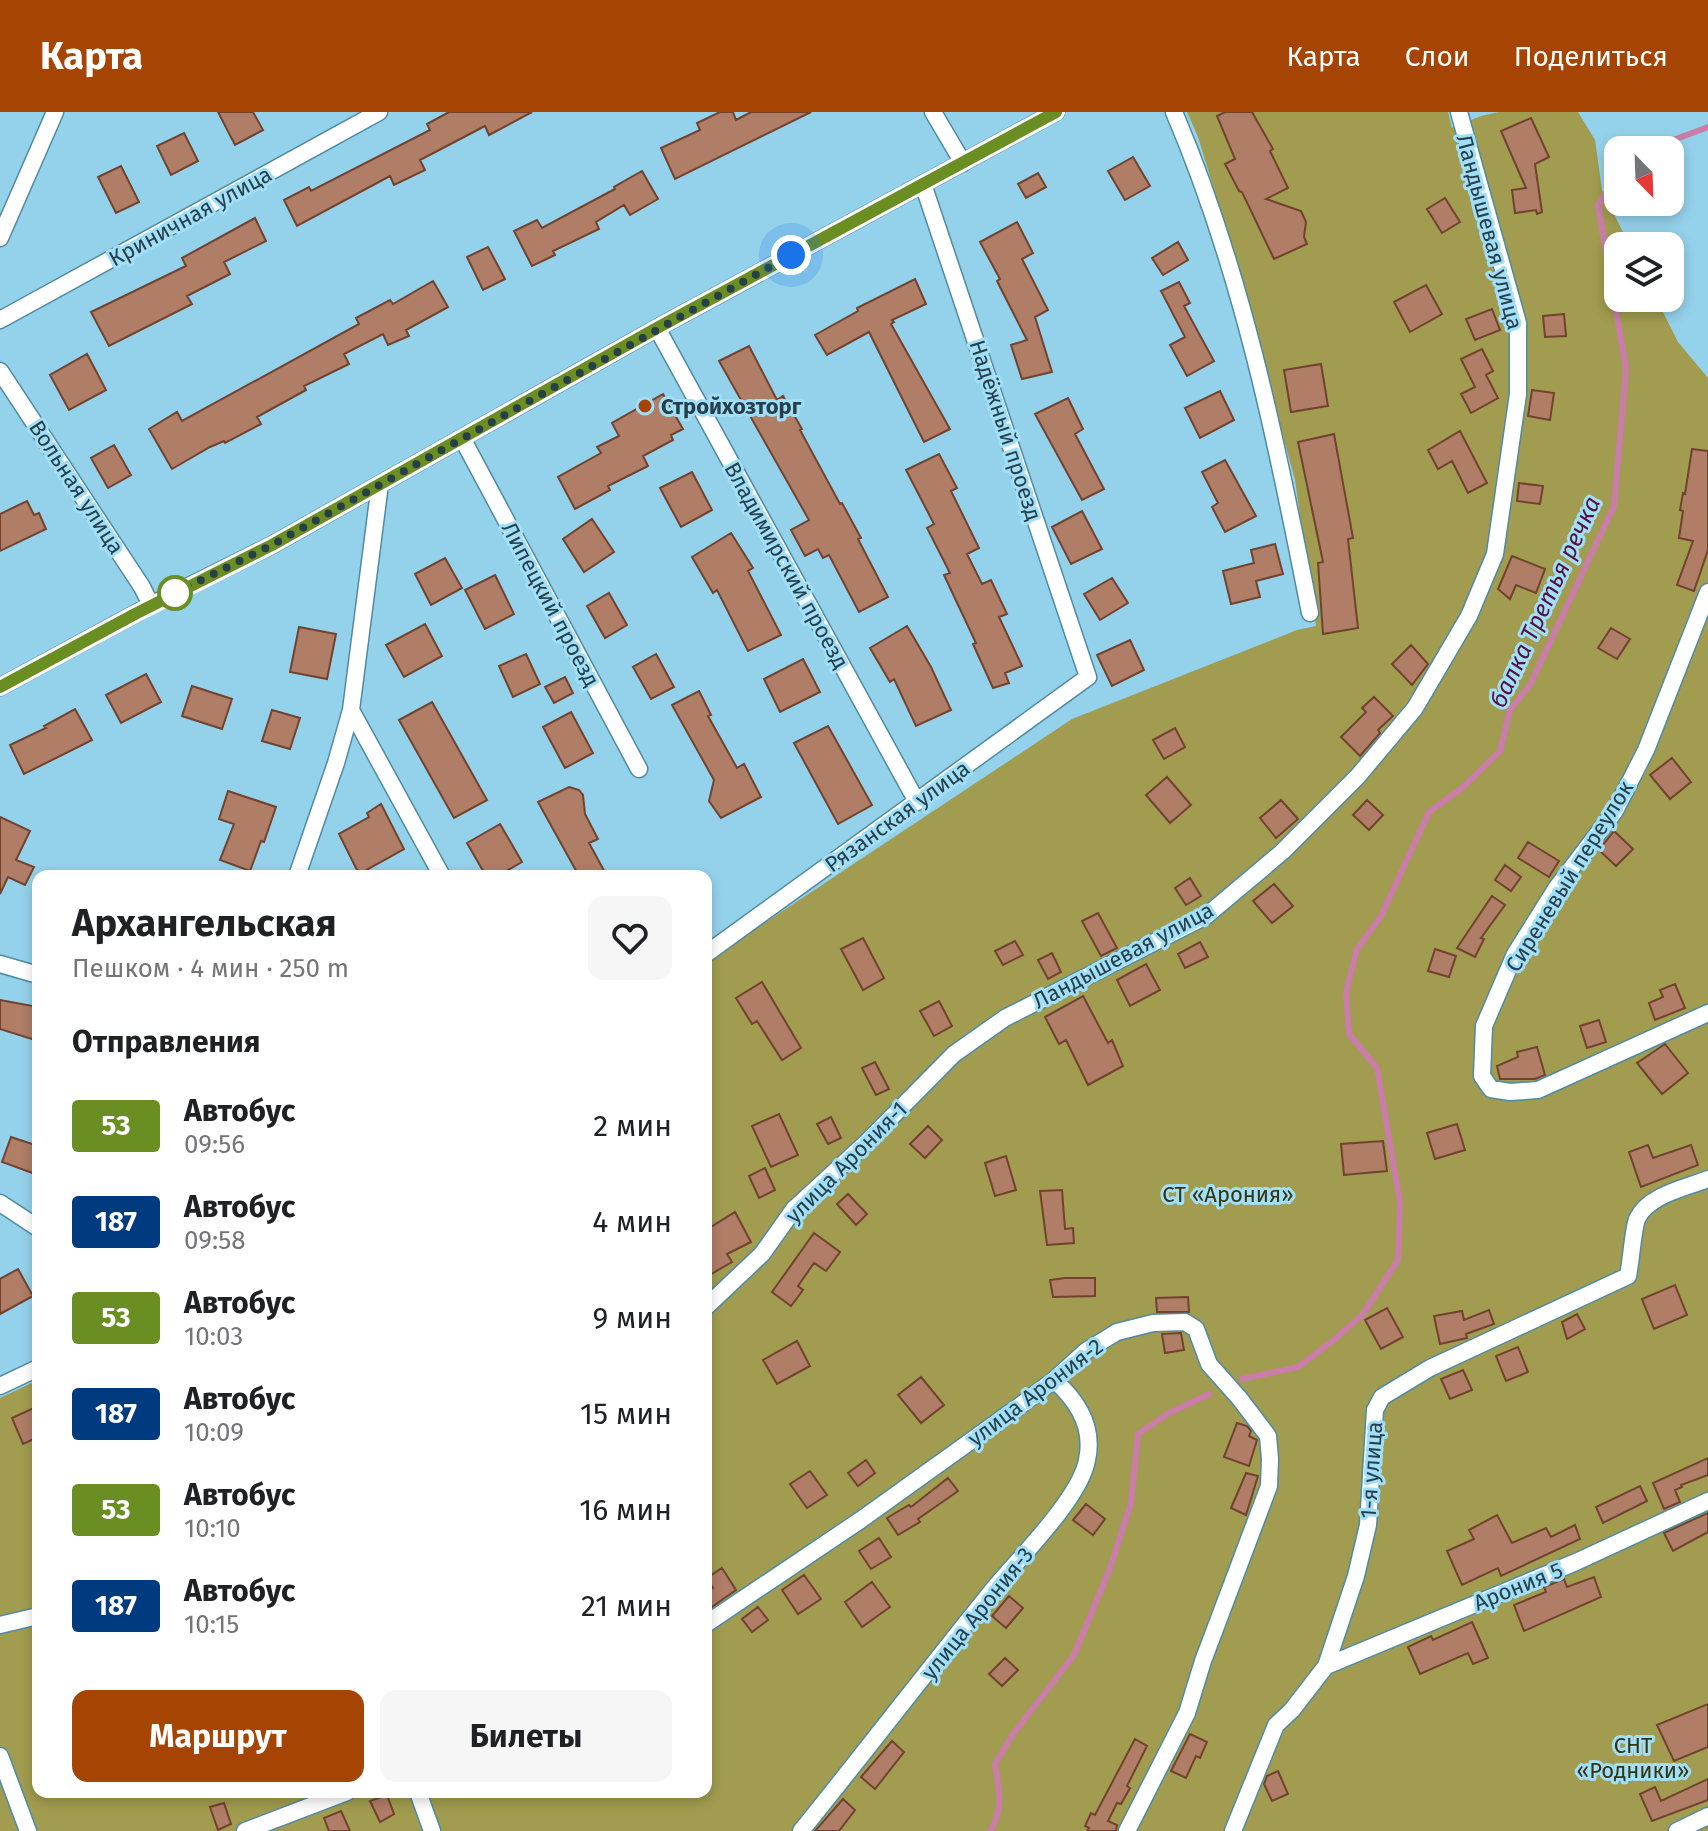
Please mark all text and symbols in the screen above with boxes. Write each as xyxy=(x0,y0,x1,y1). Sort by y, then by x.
text: Карта xyxy=(40,33,143,79)
text: Карта xyxy=(1286,40,1361,73)
text: Слои xyxy=(1405,40,1470,73)
text: Поделиться xyxy=(1514,40,1668,73)
street label: Ландышевая улица xyxy=(1450,132,1529,333)
north arrow xyxy=(1604,136,1684,216)
map controls xyxy=(1604,136,1684,312)
street label: Криничная улица xyxy=(104,161,276,272)
button: layers xyxy=(1604,232,1684,312)
your location xyxy=(771,235,811,275)
street label: Надёжный проезд xyxy=(964,336,1047,524)
place label: Стройхозторг xyxy=(661,393,802,420)
marker: Стройхозторг xyxy=(636,397,654,415)
street label: Вольная улица xyxy=(23,415,130,559)
street label: Владимирский проезд xyxy=(718,457,855,673)
water label: балка Третья речка xyxy=(1484,492,1606,712)
street label: Липецкий проезд xyxy=(496,517,605,691)
unlabelled marker xyxy=(158,576,192,610)
street label: Рязанская улица xyxy=(820,755,975,878)
street label: Сиреневый переулок xyxy=(1500,775,1640,977)
button: heart xyxy=(588,896,672,980)
street label: Ландышевая улица xyxy=(1028,896,1218,1015)
text: Архангельская xyxy=(72,900,337,946)
text: Пешком · 4 мин · 250 m xyxy=(72,953,349,984)
text: Отправления xyxy=(72,1024,261,1060)
text: Автобус xyxy=(184,1093,295,1129)
street label: улица Арония-1 xyxy=(780,1096,913,1229)
text: 2 мин xyxy=(593,1108,672,1144)
text: 53 xyxy=(101,1109,131,1142)
text: 09:56 xyxy=(184,1129,245,1160)
park label: СТ «Арония» xyxy=(1162,1181,1294,1208)
text: Автобус xyxy=(184,1189,295,1225)
text: 4 мин xyxy=(592,1204,672,1240)
text: 187 xyxy=(95,1205,137,1238)
text: 09:58 xyxy=(184,1225,246,1256)
text: Автобус xyxy=(184,1285,295,1321)
text: 9 мин xyxy=(592,1300,672,1336)
text: 53 xyxy=(101,1301,131,1334)
text: 10:03 xyxy=(184,1321,243,1352)
street label: улица Арония-2 xyxy=(962,1333,1108,1452)
text: Автобус xyxy=(184,1381,295,1417)
text: 15 мин xyxy=(580,1396,672,1432)
text: 187 xyxy=(95,1397,137,1430)
text: 10:09 xyxy=(184,1417,244,1448)
street label: 1-я улица xyxy=(1355,1421,1388,1520)
text: Автобус xyxy=(184,1477,295,1513)
text: 16 мин xyxy=(579,1492,672,1528)
text: 53 xyxy=(101,1493,131,1526)
text: 10:10 xyxy=(184,1513,241,1544)
street label: улица Арония-3 xyxy=(916,1542,1039,1685)
street label: Арония 5 xyxy=(1470,1556,1567,1617)
text: Автобус xyxy=(184,1573,295,1609)
text: 21 мин xyxy=(581,1588,672,1624)
text: 187 xyxy=(95,1589,137,1622)
text: 10:15 xyxy=(184,1609,239,1640)
button: Маршрут xyxy=(72,1690,364,1782)
button: Билеты xyxy=(380,1690,672,1782)
park label: СНТ «Родники» xyxy=(1577,1732,1690,1784)

